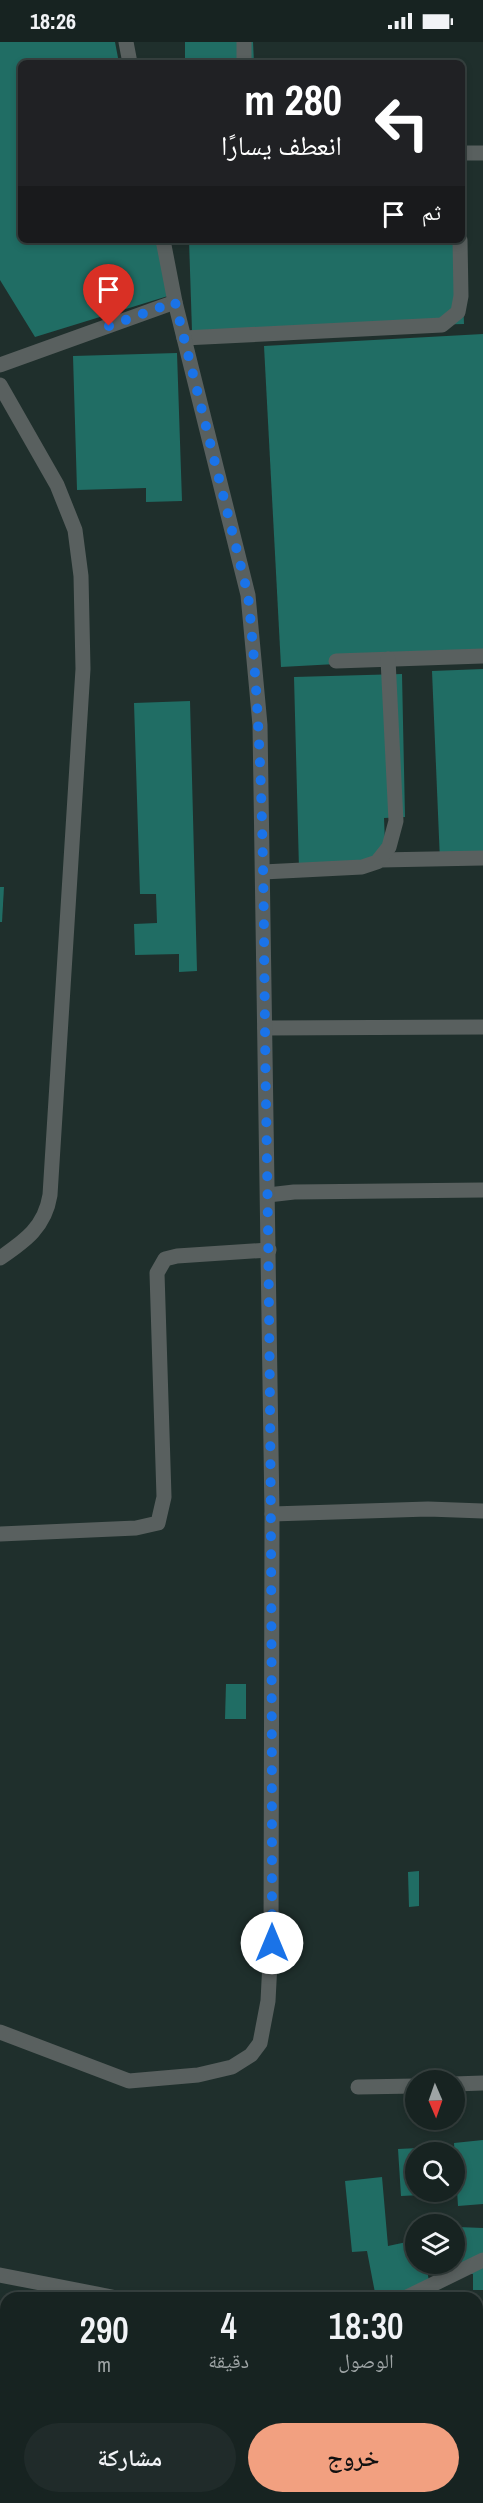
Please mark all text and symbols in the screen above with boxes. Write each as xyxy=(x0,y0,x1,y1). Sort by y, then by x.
text: 18:26 xyxy=(30,6,76,36)
text: 280 m xyxy=(244,72,342,128)
icon: left xyxy=(363,84,441,162)
text: انعطف يسارًا xyxy=(221,127,342,163)
text: ثم xyxy=(422,197,441,227)
icon: arrive xyxy=(377,198,410,231)
pin xyxy=(83,264,134,326)
icon: arrive xyxy=(92,273,125,306)
position arrow xyxy=(240,1911,304,1975)
north arrow xyxy=(405,2070,465,2130)
map controls xyxy=(405,2070,465,2274)
button: search xyxy=(405,2142,465,2202)
button: layers xyxy=(405,2214,465,2274)
text: 4 xyxy=(220,2302,237,2350)
text: 18:30 xyxy=(329,2302,403,2350)
text: 290 xyxy=(80,2306,129,2354)
text: دقيقة xyxy=(208,2347,249,2374)
text: الوصول xyxy=(338,2347,394,2374)
text: m xyxy=(97,2351,111,2378)
button: مشاركة xyxy=(24,2423,236,2492)
button: خروج xyxy=(248,2423,459,2492)

